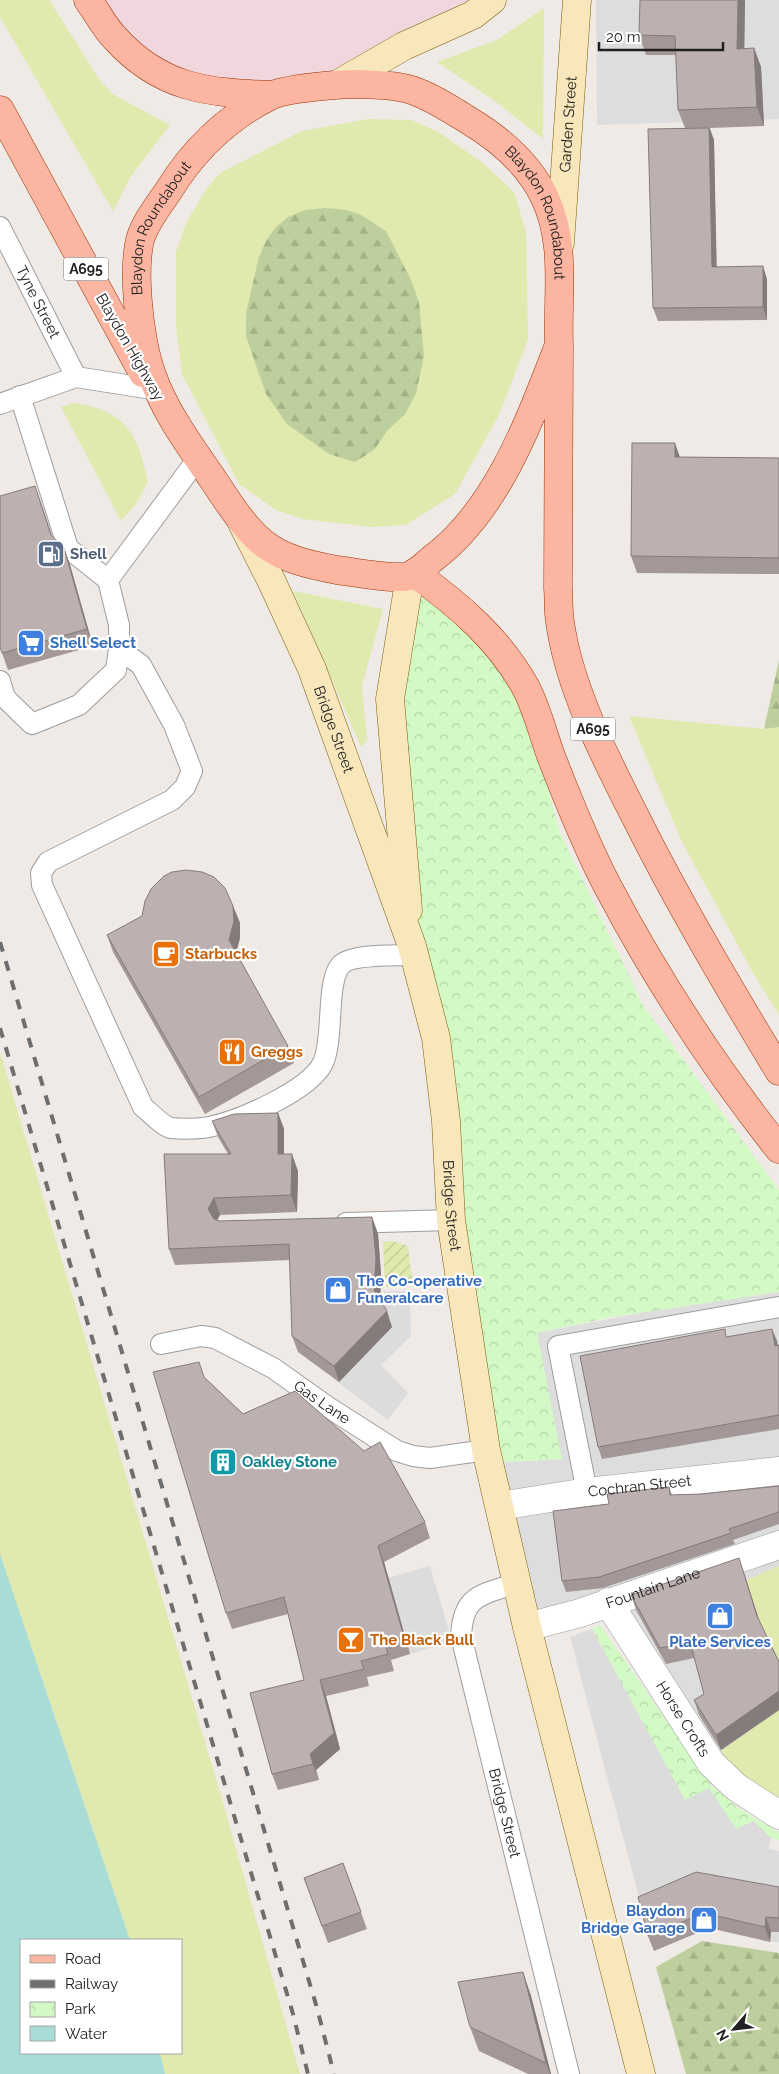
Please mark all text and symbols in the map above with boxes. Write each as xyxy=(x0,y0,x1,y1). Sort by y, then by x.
scale bar xyxy=(599,20,723,52)
text: 20 m xyxy=(606,28,641,46)
street label: Garden Street xyxy=(556,76,581,173)
street label: Blaydon Roundabout xyxy=(501,142,569,280)
street label: Blaydon Roundabout xyxy=(128,157,195,296)
road number: A695 xyxy=(64,258,108,280)
street label: Tyne Street xyxy=(12,263,64,341)
street label: Blaydon Highway xyxy=(92,290,168,404)
fuel station icon: Shell xyxy=(36,539,66,569)
place label: Shell xyxy=(70,545,107,563)
supermarket icon: Shell Select xyxy=(16,628,46,658)
place label: Shell Select xyxy=(50,634,136,652)
street label: Bridge Street xyxy=(310,683,358,775)
road number: A695 xyxy=(570,718,616,741)
cafe icon: Starbucks xyxy=(151,939,181,969)
place label: Starbucks xyxy=(185,945,257,963)
restaurant icon: Greggs xyxy=(217,1037,247,1067)
place label: Greggs xyxy=(251,1043,303,1061)
street label: Bridge Street xyxy=(439,1160,465,1252)
place label: The Co-operative Funeralcare xyxy=(357,1272,482,1307)
shop icon: The Co-operative Funeralcare xyxy=(323,1275,353,1305)
street label: Gas Lane xyxy=(290,1377,354,1428)
building icon: Oakley Stone xyxy=(208,1447,238,1477)
place label: Oakley Stone xyxy=(242,1453,337,1471)
street label: Cochran Street xyxy=(587,1472,692,1501)
street label: Fountain Lane xyxy=(604,1564,703,1612)
shop icon: Plate Services xyxy=(705,1601,735,1631)
bar icon: The Black Bull xyxy=(336,1625,366,1655)
place label: The Black Bull xyxy=(370,1631,474,1649)
place label: Plate Services xyxy=(669,1633,771,1651)
street label: Horse Crofts xyxy=(652,1678,714,1760)
street label: Bridge Street xyxy=(485,1766,524,1860)
place label: Blaydon Bridge Garage xyxy=(581,1902,685,1937)
shop icon: Blaydon Bridge Garage xyxy=(689,1905,719,1935)
legend xyxy=(20,1939,182,2054)
text: Road xyxy=(65,1950,101,1968)
text: Railway xyxy=(65,1975,118,1993)
text: Park xyxy=(65,2000,96,2018)
north arrow xyxy=(709,2004,759,2054)
text: Water xyxy=(65,2025,108,2043)
text: N xyxy=(713,2027,732,2044)

